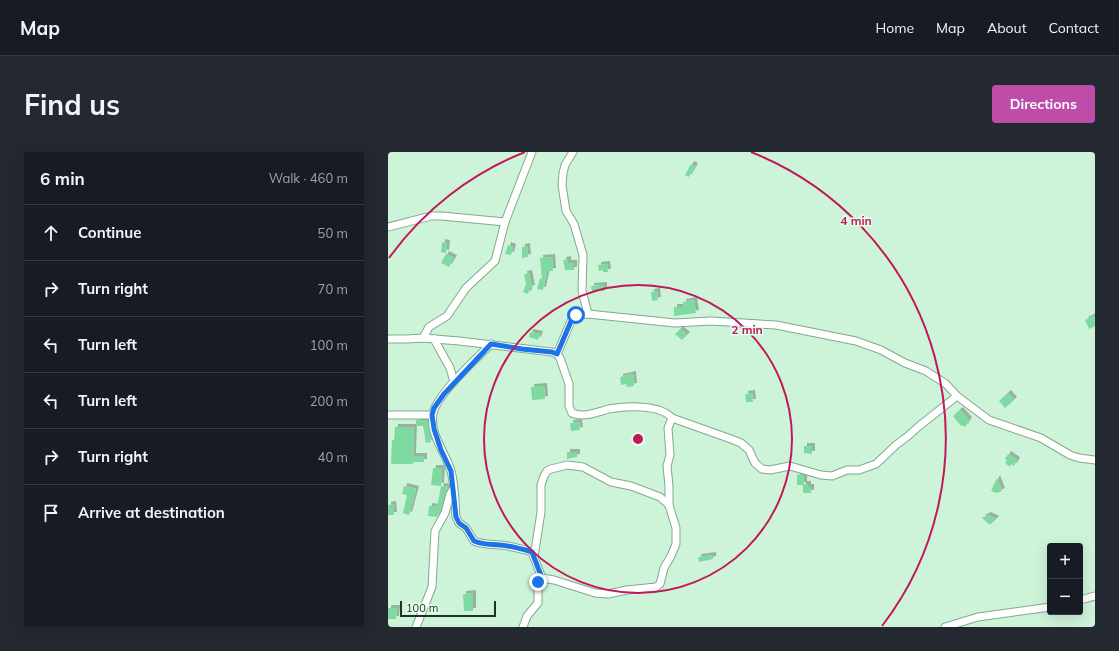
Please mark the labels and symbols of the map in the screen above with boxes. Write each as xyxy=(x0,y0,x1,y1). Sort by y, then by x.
text: 4 min xyxy=(840,213,872,228)
route start xyxy=(567,306,585,324)
text: 2 min xyxy=(731,322,763,337)
centre of rings xyxy=(631,432,645,446)
route end xyxy=(529,573,547,591)
scale bar xyxy=(400,599,496,618)

